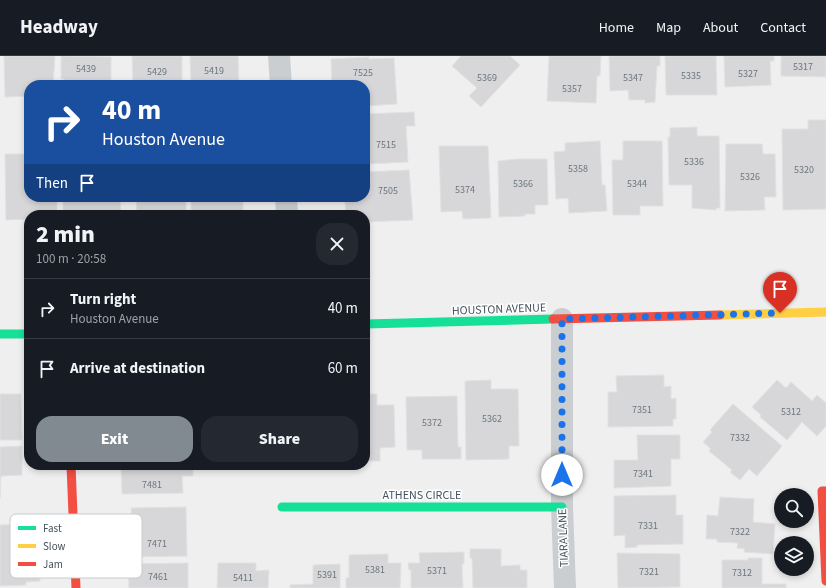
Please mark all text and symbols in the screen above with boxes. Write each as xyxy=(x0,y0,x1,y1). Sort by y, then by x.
text: Headway xyxy=(20,14,98,41)
text: Home xyxy=(599,18,634,38)
text: Map xyxy=(656,18,681,38)
text: About xyxy=(703,18,738,38)
text: Contact xyxy=(760,18,806,38)
house number: 5317 xyxy=(793,60,813,74)
house number: 5439 xyxy=(76,62,96,76)
house number: 5419 xyxy=(204,64,224,78)
house number: 5429 xyxy=(147,65,167,79)
house number: 7525 xyxy=(353,66,373,80)
house number: 5327 xyxy=(738,67,758,81)
house number: 5335 xyxy=(681,69,701,83)
house number: 5369 xyxy=(477,71,497,85)
house number: 5347 xyxy=(623,71,643,85)
house number: 5357 xyxy=(562,82,582,96)
text: 40 m xyxy=(102,90,161,130)
icon: right xyxy=(36,96,88,148)
text: Houston Avenue xyxy=(102,127,225,152)
house number: 7515 xyxy=(376,138,396,152)
house number: 5336 xyxy=(684,155,704,169)
house number: 5358 xyxy=(568,162,588,176)
house number: 5320 xyxy=(794,163,814,177)
house number: 5326 xyxy=(740,170,760,184)
icon: arrive xyxy=(76,172,98,194)
text: Then xyxy=(36,173,68,194)
house number: 5366 xyxy=(513,177,533,191)
house number: 5344 xyxy=(627,177,647,191)
house number: 5374 xyxy=(455,183,475,197)
house number: 7505 xyxy=(378,184,398,198)
text: 2 min xyxy=(36,217,95,252)
button: close xyxy=(316,223,358,265)
text: 100 m · 20:58 xyxy=(36,250,106,268)
pin xyxy=(763,272,797,313)
icon: arrive xyxy=(769,278,791,300)
text: Turn right xyxy=(70,289,136,310)
icon: right xyxy=(36,298,58,320)
text: 40 m xyxy=(328,298,358,319)
street label: HOUSTON AVENUE xyxy=(451,299,547,320)
text: Houston Avenue xyxy=(70,310,159,328)
icon: arrive xyxy=(36,358,58,380)
text: Arrive at destination xyxy=(70,358,205,379)
text: 60 m xyxy=(328,358,358,379)
house number: 7351 xyxy=(632,403,652,417)
house number: 5312 xyxy=(781,405,801,419)
house number: 5362 xyxy=(482,412,502,426)
button: Exit xyxy=(36,416,193,462)
button: Share xyxy=(201,416,358,462)
house number: 5372 xyxy=(422,416,442,430)
house number: 7332 xyxy=(730,431,750,445)
position arrow xyxy=(541,454,583,496)
house number: 7341 xyxy=(633,467,653,481)
house number: 7481 xyxy=(142,478,162,492)
street label: ATHENS CIRCLE xyxy=(383,487,461,504)
map controls xyxy=(774,488,814,576)
button: search xyxy=(774,488,814,528)
street label: TIARA LANE xyxy=(554,509,573,567)
legend xyxy=(10,514,142,578)
house number: 7331 xyxy=(638,519,658,533)
text: Fast xyxy=(43,521,62,536)
house number: 7322 xyxy=(730,525,750,539)
button: layers xyxy=(774,536,814,576)
house number: 7471 xyxy=(147,537,167,551)
text: Slow xyxy=(43,539,66,554)
text: Jam xyxy=(43,557,63,572)
house number: 5381 xyxy=(365,563,385,577)
house number: 5371 xyxy=(427,564,447,578)
house number: 7321 xyxy=(639,565,659,579)
house number: 7312 xyxy=(732,566,752,580)
house number: 5391 xyxy=(317,568,337,582)
house number: 7461 xyxy=(148,570,168,584)
house number: 5411 xyxy=(233,571,253,585)

